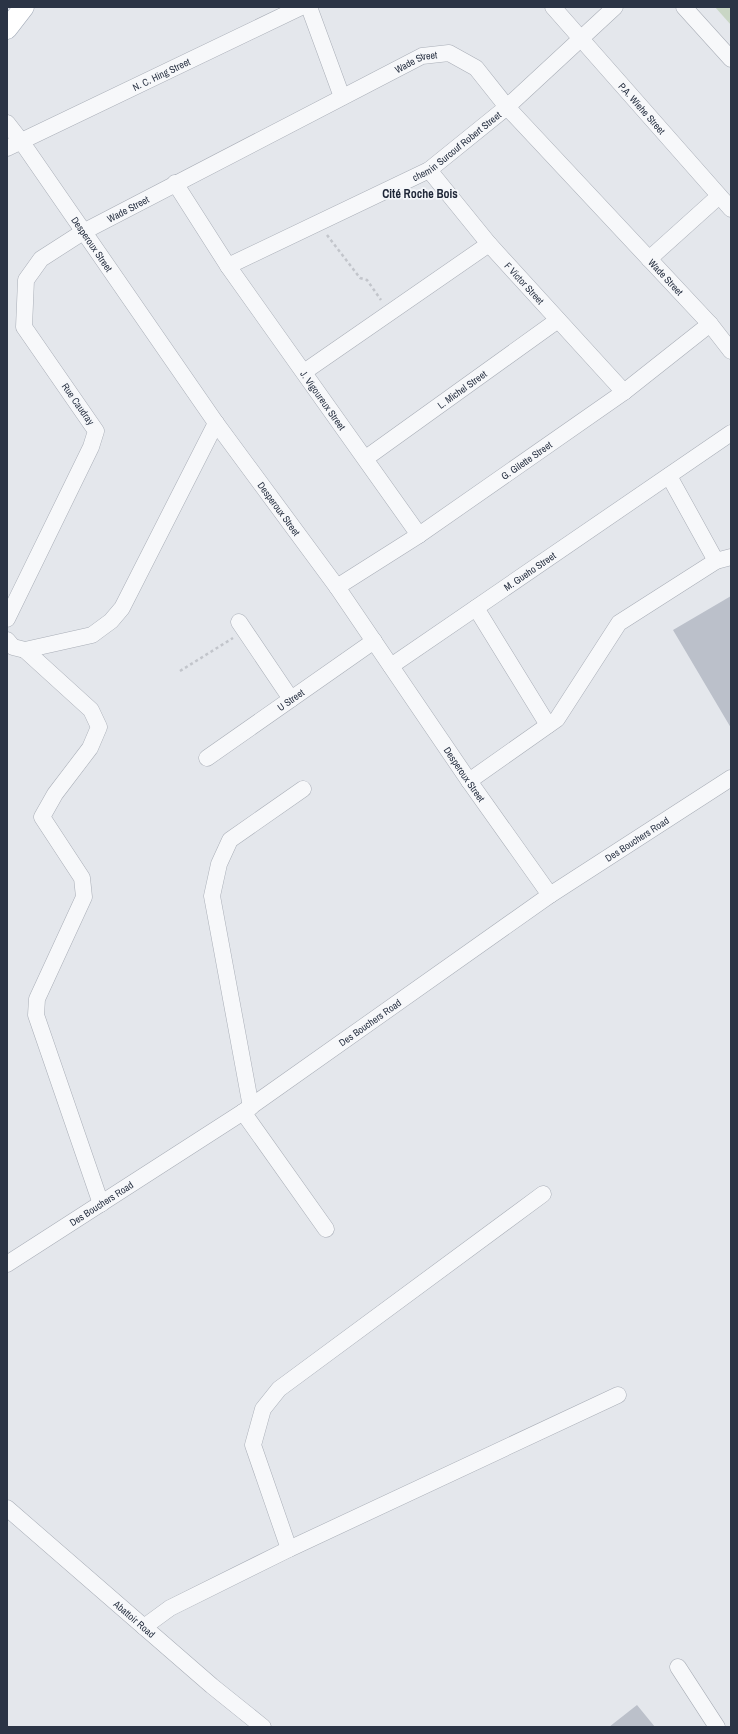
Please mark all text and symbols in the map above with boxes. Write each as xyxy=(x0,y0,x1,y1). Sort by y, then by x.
street label: Wade Street xyxy=(392,48,439,76)
street label: N. C. Hing Street xyxy=(130,54,193,93)
street label: P.A. Wiehe Street xyxy=(616,80,669,137)
street label: chemin Surcouf Robert Street xyxy=(410,108,504,184)
district label: Cité Roche Bois xyxy=(382,186,458,202)
street label: Wade Street xyxy=(105,192,152,225)
street label: Desperoux Street xyxy=(69,214,116,275)
street label: Wade Street xyxy=(646,256,687,298)
street label: F Victor Street xyxy=(502,259,548,307)
street label: L. Michel Street xyxy=(435,367,490,411)
street label: J. Vigoureux Street xyxy=(298,368,349,433)
street label: Rue Caudray xyxy=(59,380,98,428)
street label: G. Gilette Street xyxy=(498,437,555,482)
street label: Desperoux Street xyxy=(255,479,304,539)
street label: M. Gueho Street xyxy=(501,548,559,593)
street label: U Street xyxy=(274,685,307,713)
street label: Desperoux Street xyxy=(441,744,489,805)
street label: Des Bouchers Road xyxy=(602,814,671,864)
street label: Des Bouchers Road xyxy=(336,996,404,1049)
street label: Des Bouchers Road xyxy=(67,1178,136,1229)
street label: Abattoir Road xyxy=(110,1597,158,1640)

